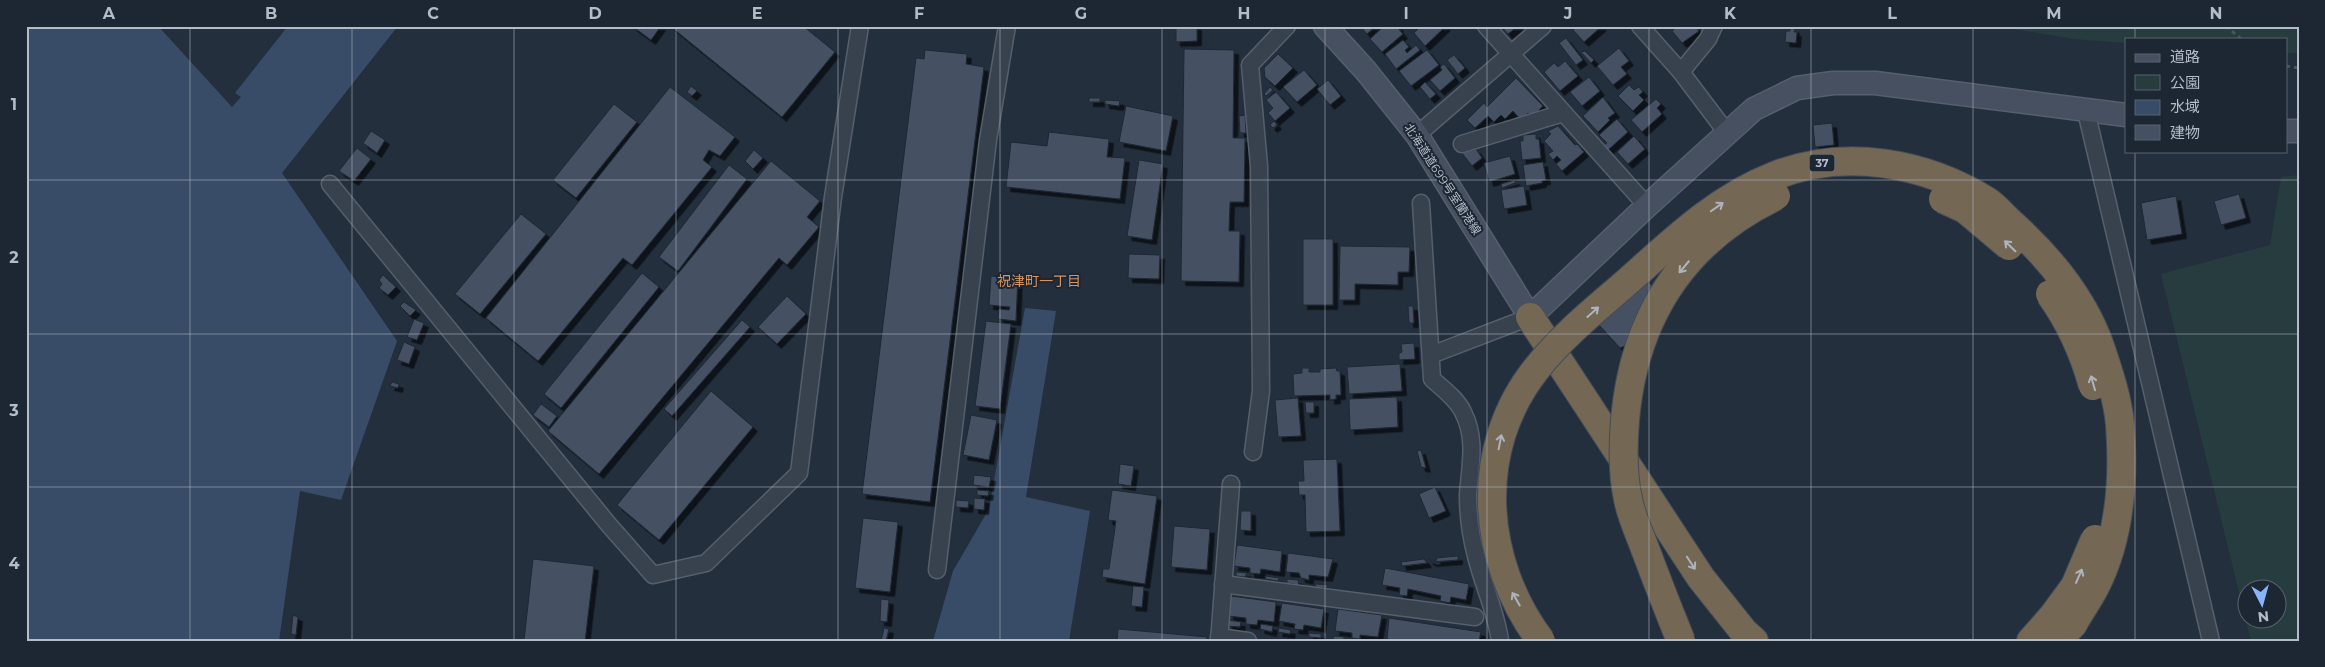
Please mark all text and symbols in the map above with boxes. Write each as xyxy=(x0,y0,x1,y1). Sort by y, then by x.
text: A xyxy=(102,4,116,23)
text: B xyxy=(265,4,277,23)
text: C xyxy=(427,4,439,23)
text: D xyxy=(588,4,602,23)
text: E xyxy=(752,4,762,23)
text: F xyxy=(914,4,924,23)
text: G xyxy=(1075,4,1087,23)
text: H xyxy=(1238,4,1250,23)
text: I xyxy=(1403,4,1409,23)
text: J xyxy=(1563,4,1572,23)
text: K xyxy=(1724,4,1737,23)
text: L xyxy=(1887,4,1897,23)
text: M xyxy=(2046,4,2062,23)
text: N xyxy=(2210,4,2222,23)
legend xyxy=(2125,38,2288,152)
text: 道路 xyxy=(2170,47,2200,66)
text: 公園 xyxy=(2170,73,2200,92)
text: 1 xyxy=(11,95,17,114)
text: 水域 xyxy=(2170,97,2200,116)
street label: 北海道道699号室蘭港線 xyxy=(1401,120,1485,238)
text: 建物 xyxy=(2170,123,2200,142)
road number: 37 xyxy=(1810,154,1834,172)
one-way arrow xyxy=(1710,202,1724,212)
one-way arrow xyxy=(2004,241,2016,253)
text: 2 xyxy=(9,248,19,267)
one-way arrow xyxy=(1679,260,1690,273)
district label: 祝津町一丁目 xyxy=(997,272,1081,290)
one-way arrow xyxy=(1587,306,1600,318)
one-way arrow xyxy=(2087,376,2097,392)
text: 3 xyxy=(8,401,19,420)
one-way arrow xyxy=(1495,434,1505,450)
text: 4 xyxy=(8,554,20,573)
one-way arrow xyxy=(1686,555,1696,569)
one-way arrow xyxy=(2075,569,2085,584)
north arrow xyxy=(2238,580,2288,630)
one-way arrow xyxy=(1510,593,1520,607)
text: N xyxy=(2257,607,2270,626)

